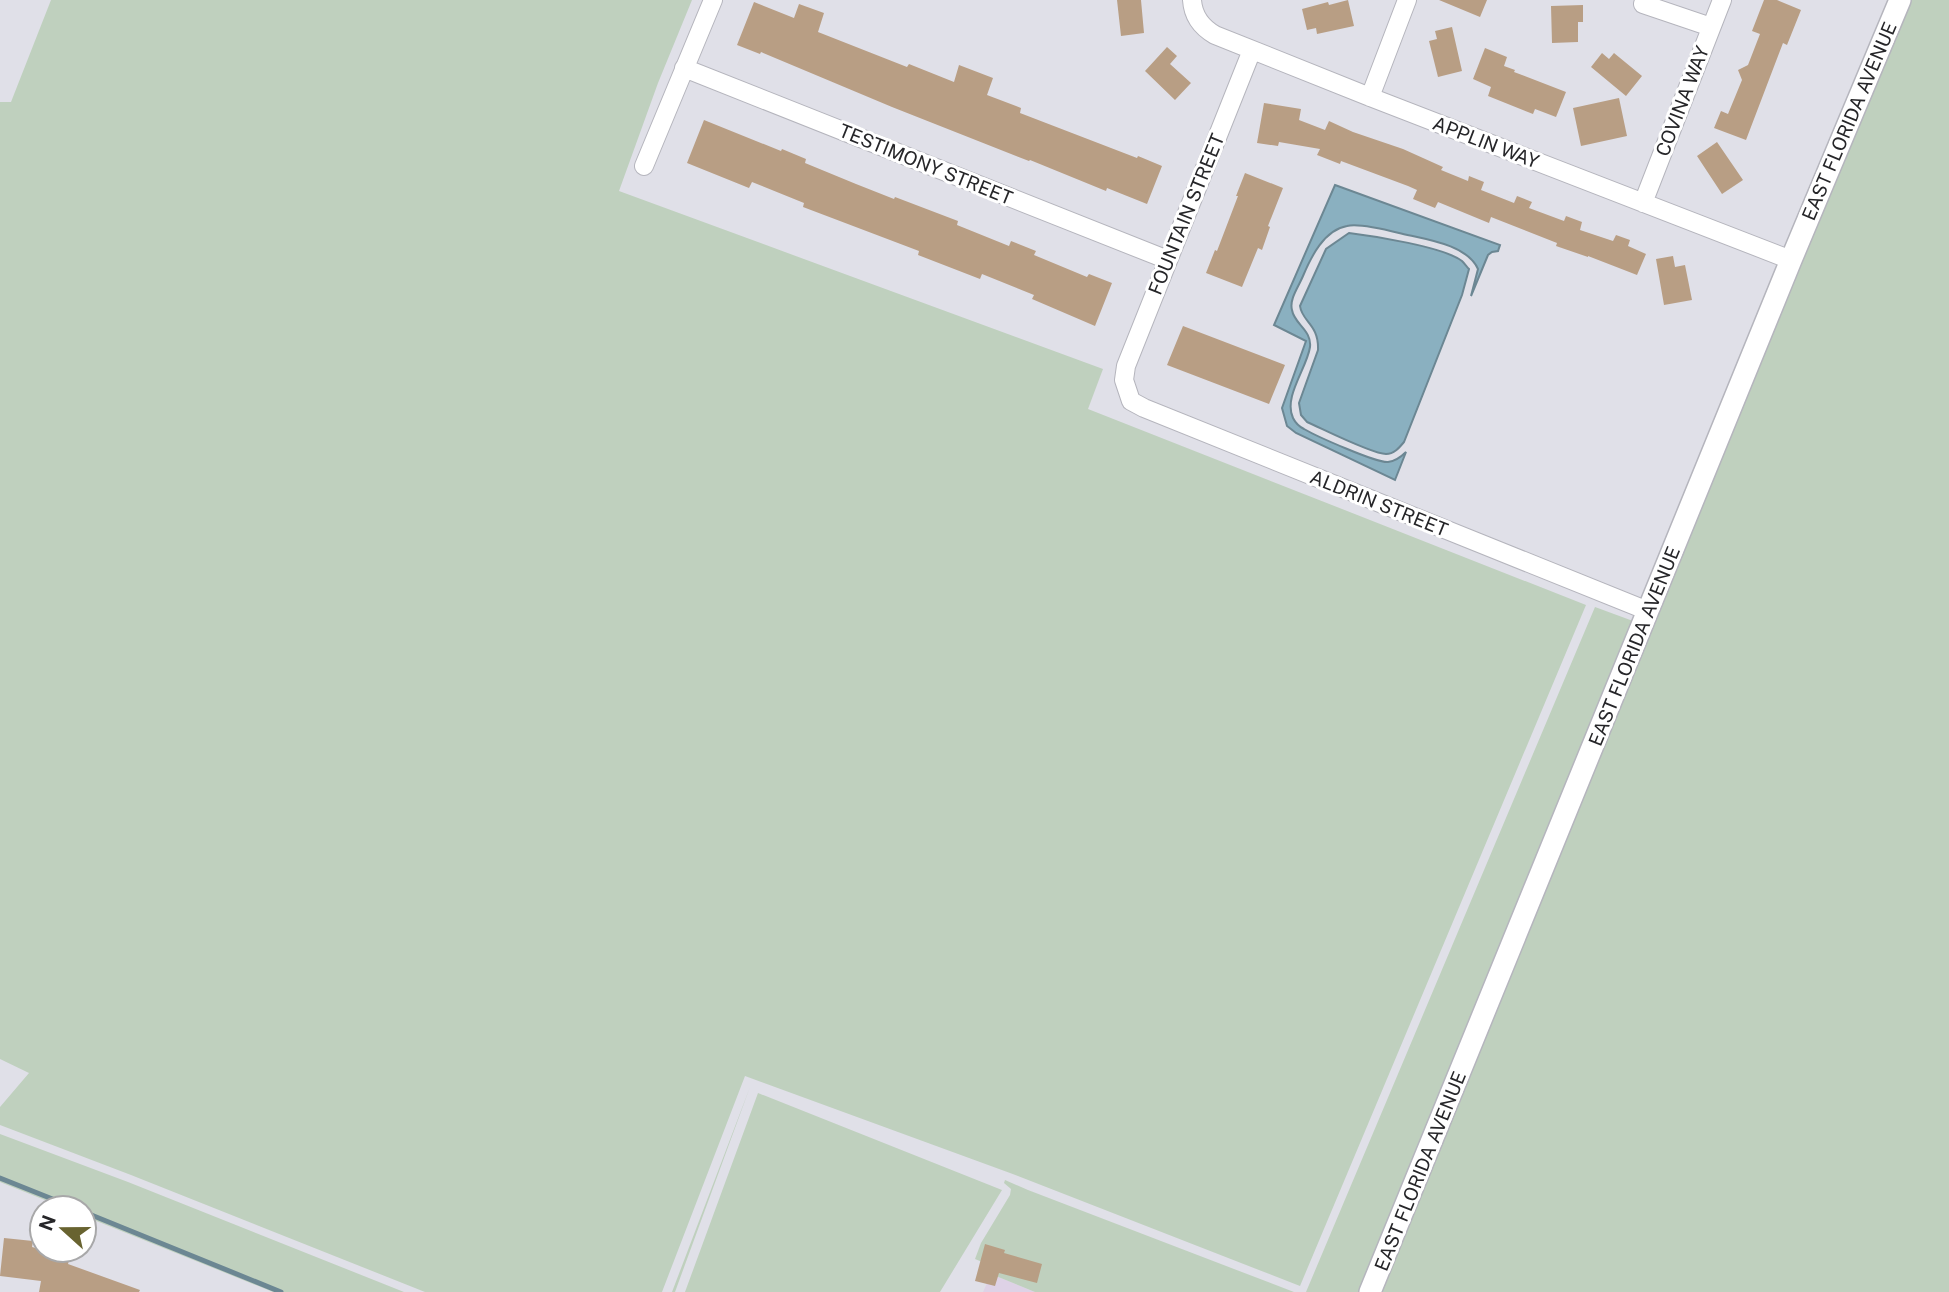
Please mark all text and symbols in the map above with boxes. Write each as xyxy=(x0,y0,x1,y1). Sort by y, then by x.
street label: EAST FLORIDA AVENUE xyxy=(1797,19,1901,223)
street label: COVINA WAY xyxy=(1651,42,1713,159)
street label: APPLIN WAY xyxy=(1430,112,1543,173)
street label: TESTIMONY STREET xyxy=(836,119,1016,209)
street label: FOUNTAIN STREET xyxy=(1144,130,1228,298)
street label: ALDRIN STREET xyxy=(1307,465,1451,541)
street label: EAST FLORIDA AVENUE xyxy=(1584,543,1684,749)
street label: EAST FLORIDA AVENUE xyxy=(1370,1068,1470,1274)
north arrow xyxy=(28,1194,98,1264)
text: N xyxy=(34,1212,60,1234)

